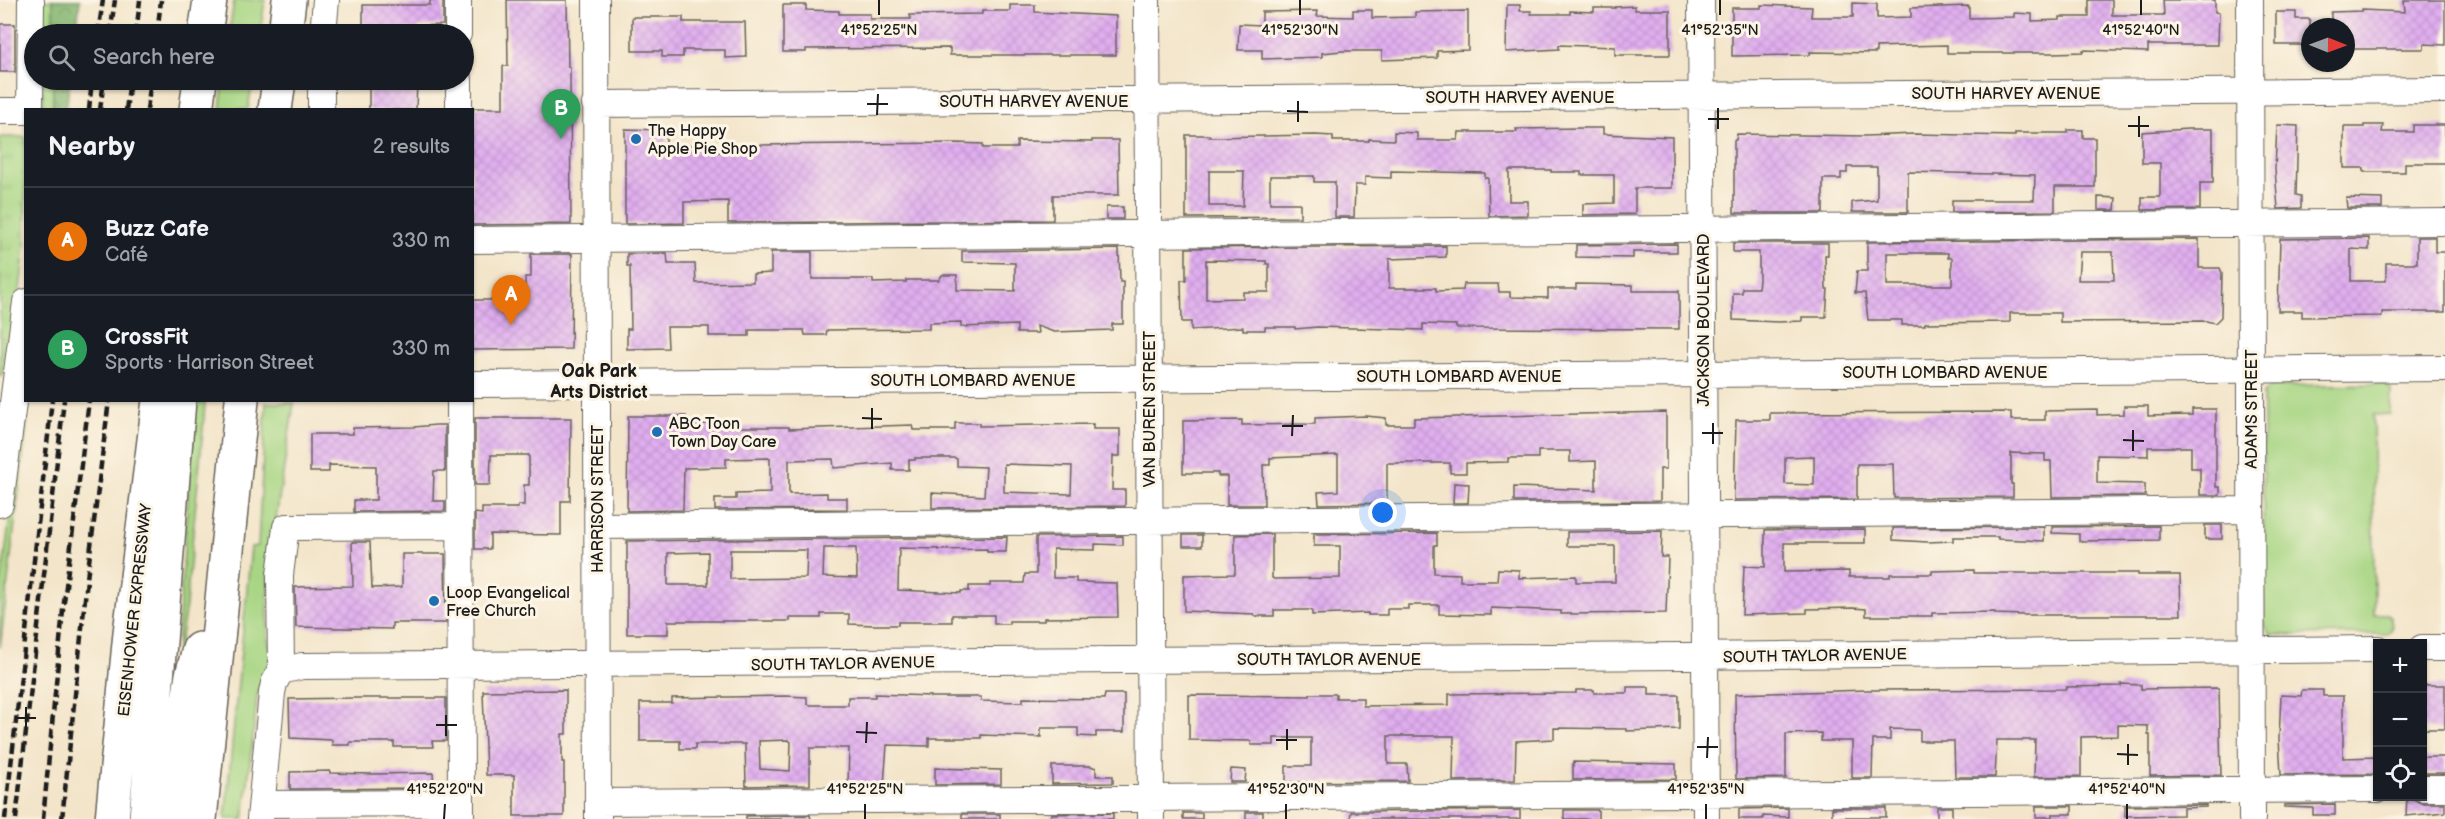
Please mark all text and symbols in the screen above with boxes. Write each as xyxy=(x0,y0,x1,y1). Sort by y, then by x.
north arrow xyxy=(2301,18,2355,72)
text: 41°52'25"N xyxy=(841,21,918,40)
text: 41°52'30"N xyxy=(1261,21,1339,40)
text: 41°52'35"N xyxy=(1681,21,1759,40)
text: 41°52'40"N xyxy=(2102,21,2180,40)
search box xyxy=(24,24,474,90)
icon: search xyxy=(45,41,78,74)
text: Search here xyxy=(93,44,215,71)
street label: SOUTH HARVEY AVENUE xyxy=(1911,85,2101,104)
street label: SOUTH HARVEY AVENUE xyxy=(1425,89,1615,108)
pin: B xyxy=(542,90,580,139)
street label: SOUTH HARVEY AVENUE xyxy=(939,93,1129,112)
place label: The Happy Apple Pie Shop xyxy=(648,122,758,159)
text: Nearby xyxy=(48,132,135,163)
marker: The Happy Apple Pie Shop xyxy=(629,132,643,146)
text: 2 results xyxy=(373,135,450,159)
text: Buzz Cafe xyxy=(105,216,209,243)
text: A xyxy=(61,229,74,253)
text: 330 m xyxy=(392,229,450,253)
street label: JACKSON BOULEVARD xyxy=(1695,234,1714,406)
text: Café xyxy=(105,243,148,267)
pin: A xyxy=(492,276,530,325)
text: CrossFit xyxy=(105,324,188,351)
street label: VAN BUREN STREET xyxy=(1141,330,1160,487)
text: B xyxy=(60,337,75,361)
text: 330 m xyxy=(392,337,450,361)
street label: ADAMS STREET xyxy=(2243,349,2262,469)
text: Sports · Harrison Street xyxy=(105,351,314,375)
district label: Oak Park Arts District xyxy=(549,361,648,403)
street label: SOUTH LOMBARD AVENUE xyxy=(1842,364,2048,383)
street label: SOUTH LOMBARD AVENUE xyxy=(1356,368,1562,387)
street label: SOUTH LOMBARD AVENUE xyxy=(870,372,1076,391)
place label: ABC Toon Town Day Care xyxy=(669,415,777,452)
street label: HARRISON STREET xyxy=(589,425,608,573)
marker: ABC Toon Town Day Care xyxy=(650,425,664,439)
your location xyxy=(1368,498,1397,527)
street label: EISENHOWER EXPRESSWAY xyxy=(115,502,156,718)
place label: Loop Evangelical Free Church xyxy=(446,584,570,621)
marker: Loop Evangelical Free Church xyxy=(427,594,441,608)
map controls xyxy=(2373,639,2427,801)
button: + xyxy=(2373,639,2427,693)
street label: SOUTH TAYLOR AVENUE xyxy=(1723,645,1907,668)
street label: SOUTH TAYLOR AVENUE xyxy=(1237,651,1421,670)
street label: SOUTH TAYLOR AVENUE xyxy=(751,653,935,676)
button: − xyxy=(2373,693,2427,747)
button: locate xyxy=(2373,747,2427,801)
text: 41°52'20"N xyxy=(406,780,484,799)
text: 41°52'25"N xyxy=(827,780,904,799)
text: 41°52'30"N xyxy=(1247,780,1325,799)
text: 41°52'35"N xyxy=(1667,780,1745,799)
text: 41°52'40"N xyxy=(2088,780,2166,799)

